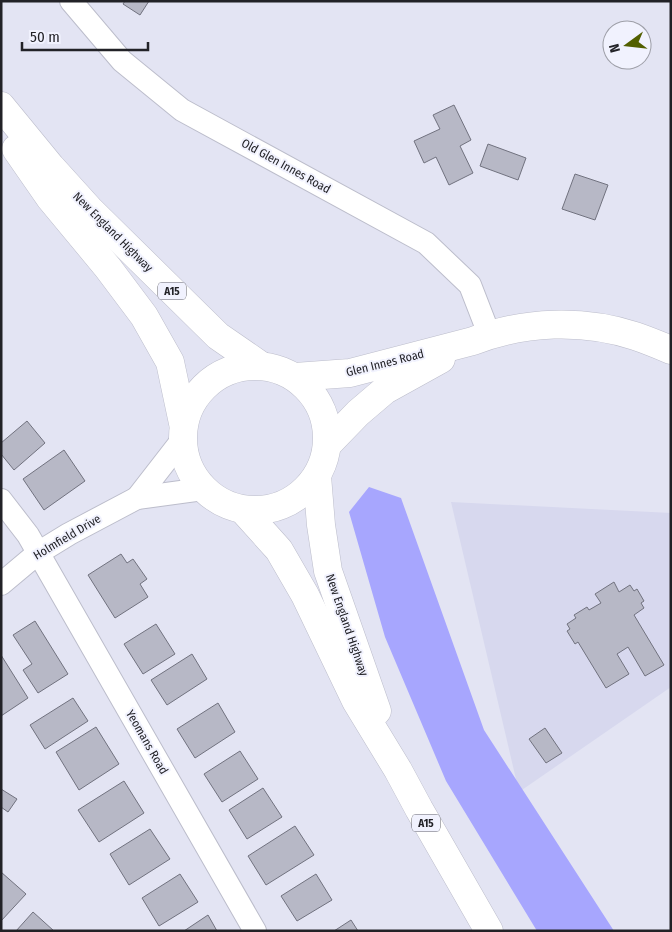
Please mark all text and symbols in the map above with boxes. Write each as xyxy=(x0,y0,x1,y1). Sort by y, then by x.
scale bar xyxy=(22,20,149,52)
north arrow xyxy=(602,20,652,70)
text: 50 m xyxy=(30,28,60,46)
text: N xyxy=(606,42,624,54)
street label: Old Glen Innes Road xyxy=(239,136,333,196)
street label: New England Highway xyxy=(70,189,156,275)
road number: A15 xyxy=(158,282,186,300)
street label: Glen Innes Road xyxy=(345,347,425,379)
street label: Holmfield Drive xyxy=(31,511,103,563)
street label: New England Highway xyxy=(323,572,371,678)
street label: Yeomans Road xyxy=(123,707,171,777)
road number: A15 xyxy=(412,814,440,831)

